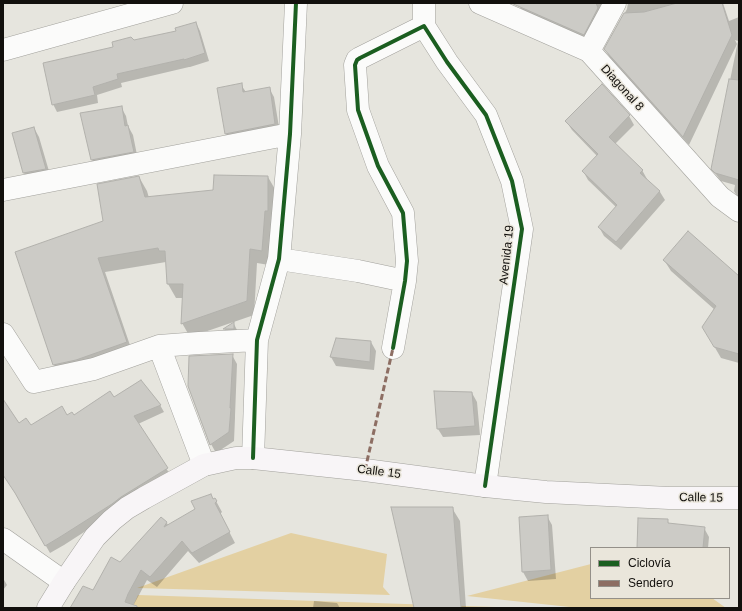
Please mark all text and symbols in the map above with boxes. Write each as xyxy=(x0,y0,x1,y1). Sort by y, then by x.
street label: Diagonal 8 xyxy=(597,62,647,114)
street label: Avenida 19 xyxy=(497,224,517,286)
street label: Calle 15 xyxy=(356,462,402,482)
street label: Calle 15 xyxy=(679,490,723,506)
legend xyxy=(590,547,730,599)
text: Ciclovía xyxy=(628,556,671,570)
text: Sendero xyxy=(628,576,673,590)

